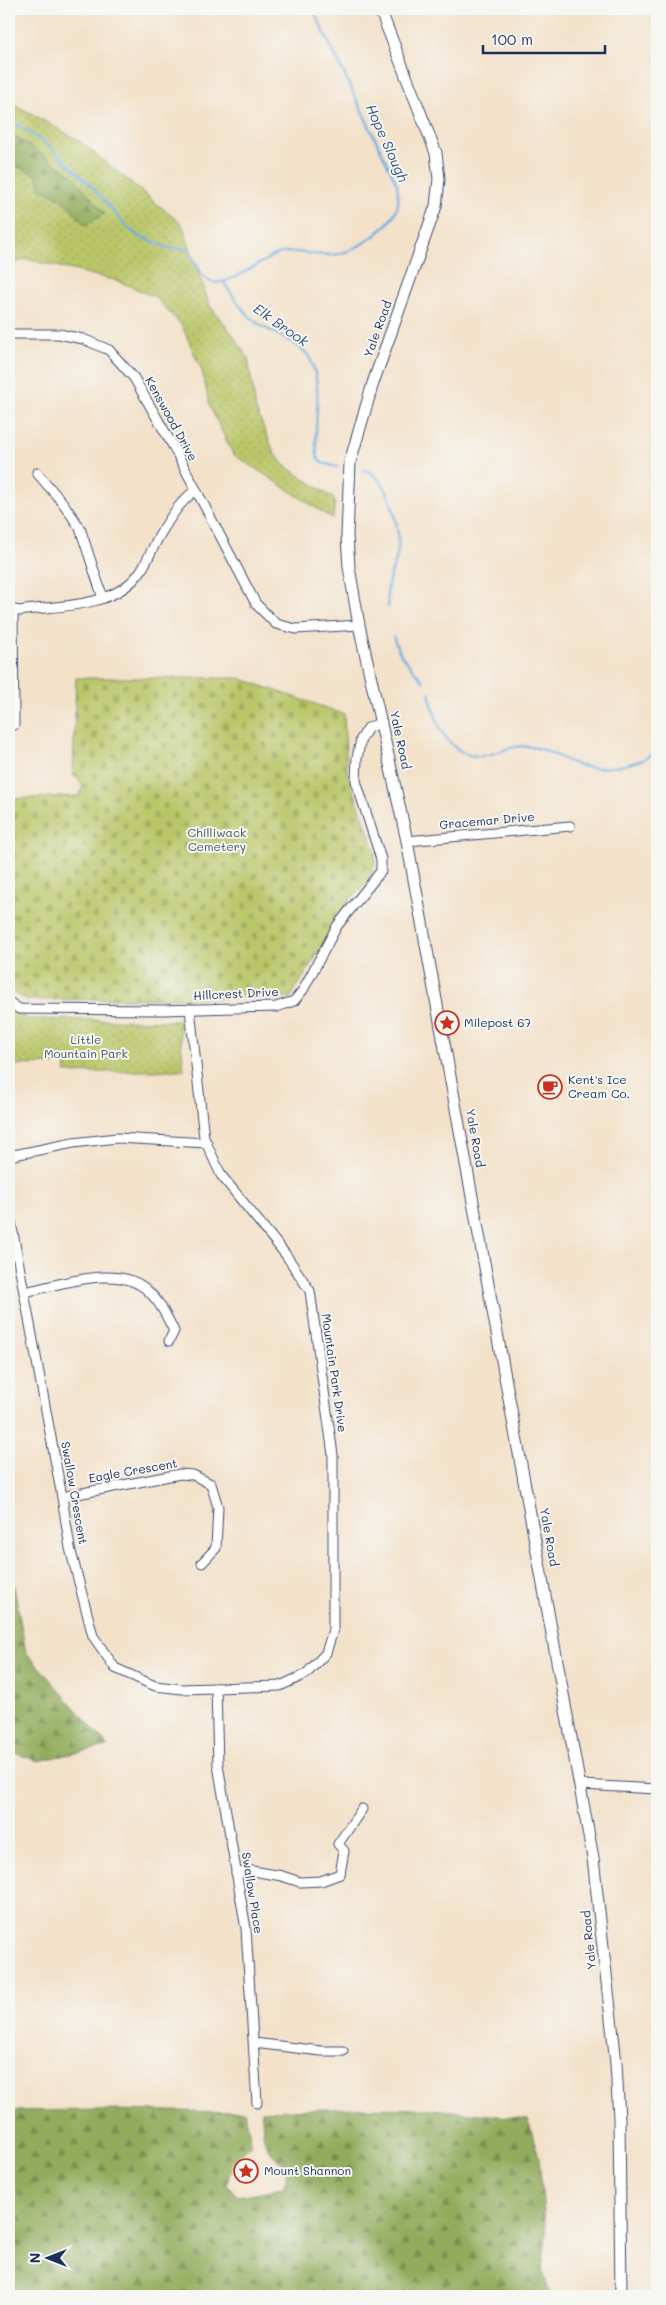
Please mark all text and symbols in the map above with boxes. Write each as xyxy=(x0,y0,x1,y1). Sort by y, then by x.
scale bar xyxy=(483,22,606,54)
text: 100 m xyxy=(491,29,533,49)
water label: Hope Slough xyxy=(362,101,413,185)
street label: Yale Road xyxy=(359,298,395,359)
water label: Elk Brook xyxy=(250,299,313,351)
street label: Kenswood Drive xyxy=(142,374,202,463)
street label: Yale Road xyxy=(387,709,415,771)
street label: Gracemar Drive xyxy=(439,808,535,832)
park label: Chilliwack Cemetery xyxy=(188,824,246,854)
street label: Hillcrest Drive xyxy=(193,983,279,1003)
place icon: Milepost 67 xyxy=(434,1010,460,1036)
place label: Milepost 67 xyxy=(464,1014,531,1030)
park label: Little Mountain Park xyxy=(44,1031,128,1061)
place label: Kent's Ice Cream Co. xyxy=(568,1071,630,1101)
cafe icon: Kent's Ice Cream Co. xyxy=(537,1074,563,1100)
street label: Yale Road xyxy=(463,1107,489,1169)
street label: Mountain Park Drive xyxy=(319,1313,351,1433)
street label: Swallow Crescent xyxy=(58,1440,92,1545)
street label: Eagle Crescent xyxy=(87,1454,178,1486)
street label: Yale Road xyxy=(537,1506,563,1568)
street label: Swallow Place xyxy=(239,1851,267,1935)
street label: Yale Road xyxy=(577,1909,599,1971)
place icon: Mount Shannon xyxy=(233,2158,259,2184)
place label: Mount Shannon xyxy=(264,2162,351,2178)
north arrow xyxy=(22,2232,72,2282)
text: N xyxy=(25,2253,44,2263)

